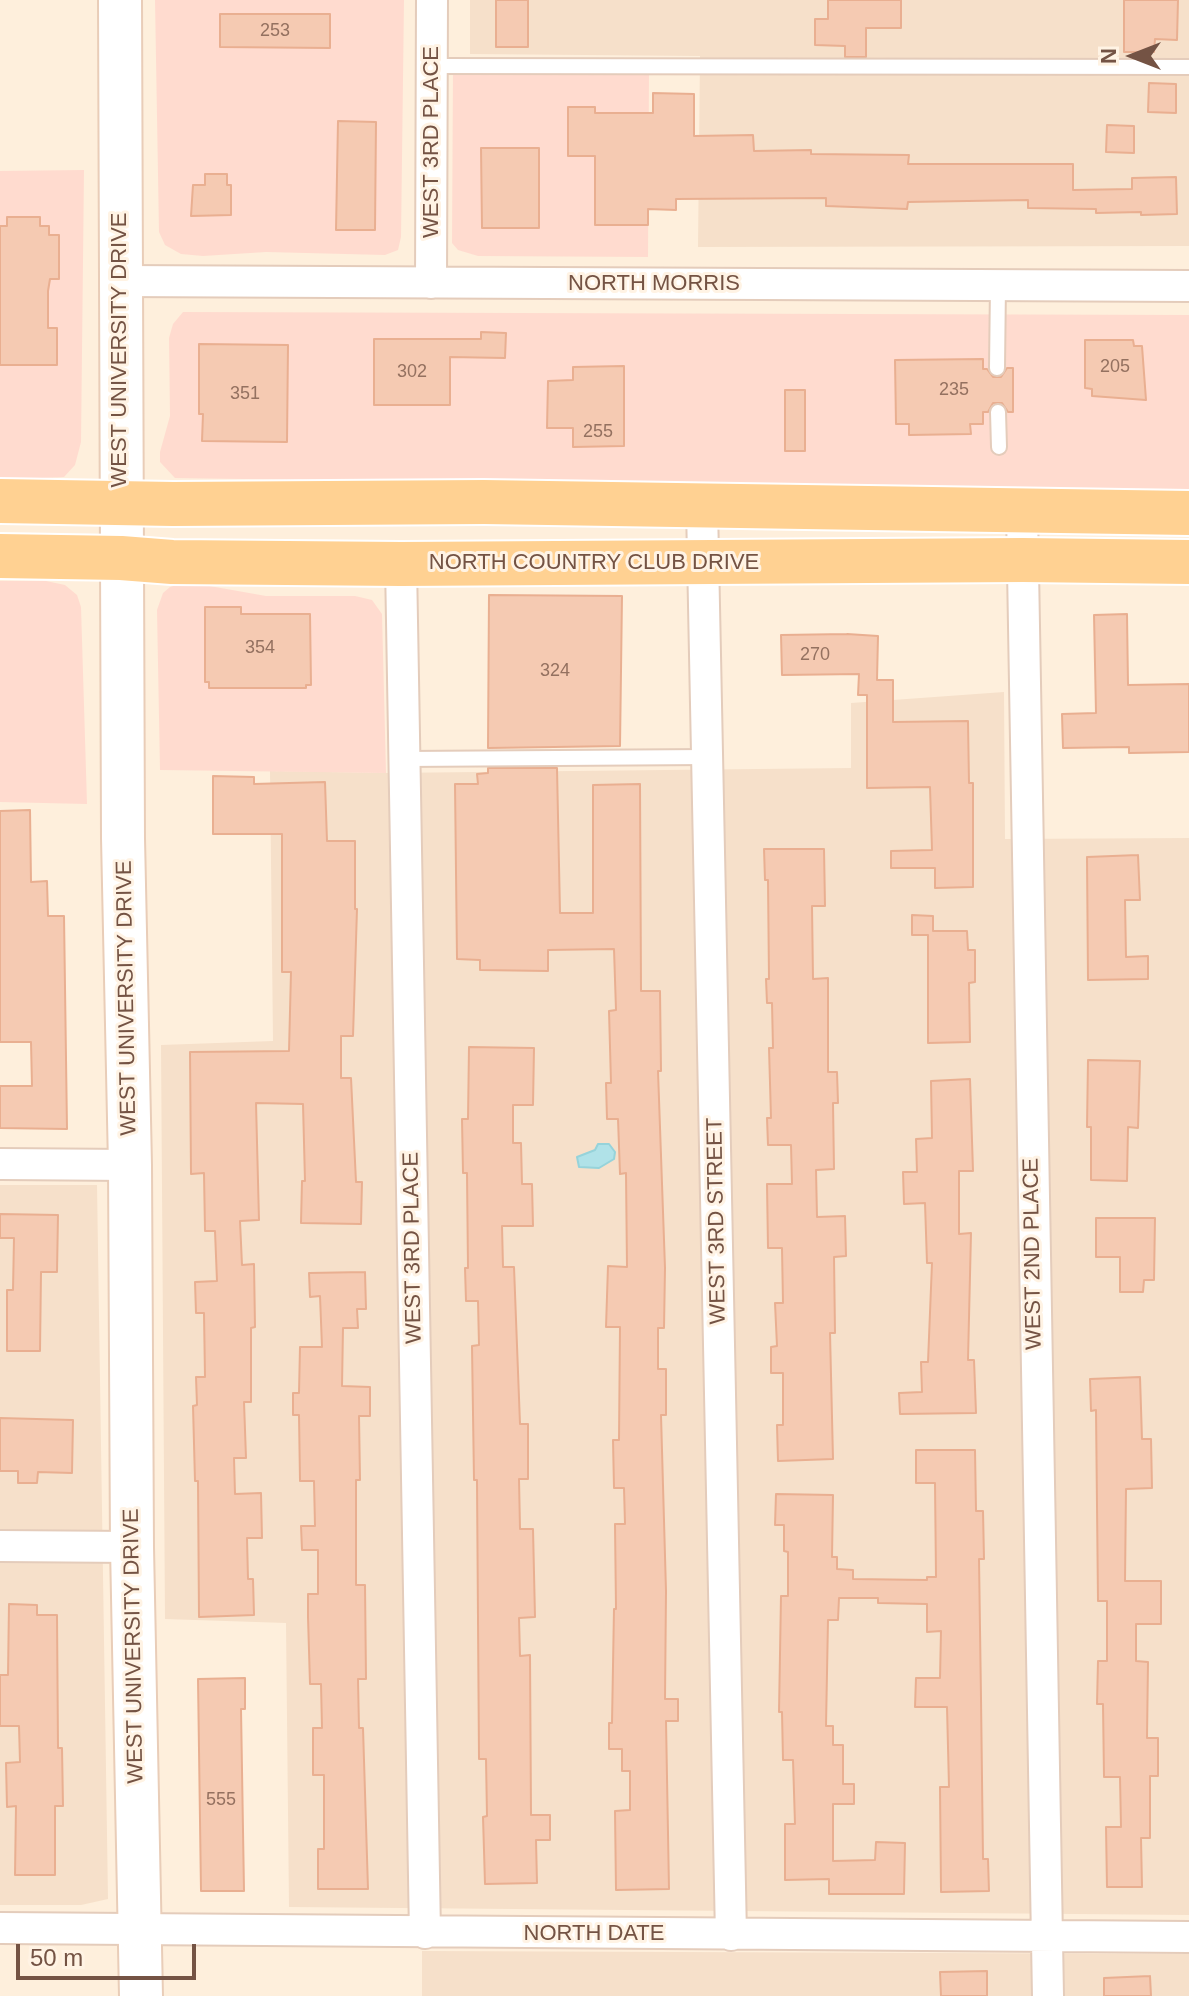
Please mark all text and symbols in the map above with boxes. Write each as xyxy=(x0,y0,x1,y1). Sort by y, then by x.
north arrow xyxy=(1093,16,1173,96)
house number: 253 xyxy=(260,20,290,42)
street label: WEST 3RD PLACE xyxy=(419,46,445,238)
text: N xyxy=(1096,48,1121,64)
street label: WEST UNIVERSITY DRIVE xyxy=(107,212,133,488)
street label: NORTH MORRIS xyxy=(568,271,740,297)
house number: 205 xyxy=(1100,356,1130,378)
house number: 302 xyxy=(397,361,427,383)
house number: 235 xyxy=(939,379,969,401)
house number: 351 xyxy=(230,383,260,405)
house number: 255 xyxy=(583,421,613,443)
street label: NORTH COUNTRY CLUB DRIVE xyxy=(429,550,759,576)
house number: 354 xyxy=(245,637,275,659)
house number: 270 xyxy=(800,644,830,666)
house number: 324 xyxy=(540,660,570,682)
street label: WEST UNIVERSITY DRIVE xyxy=(111,860,143,1136)
street label: WEST 3RD STREET xyxy=(702,1117,732,1325)
street label: WEST 3RD PLACE xyxy=(398,1152,428,1344)
street label: WEST 2ND PLACE xyxy=(1018,1158,1048,1350)
street label: WEST UNIVERSITY DRIVE xyxy=(118,1508,150,1784)
house number: 555 xyxy=(206,1789,236,1811)
street label: NORTH DATE xyxy=(524,1921,664,1947)
scale bar xyxy=(20,1928,200,1978)
text: 50 m xyxy=(30,1944,83,1971)

